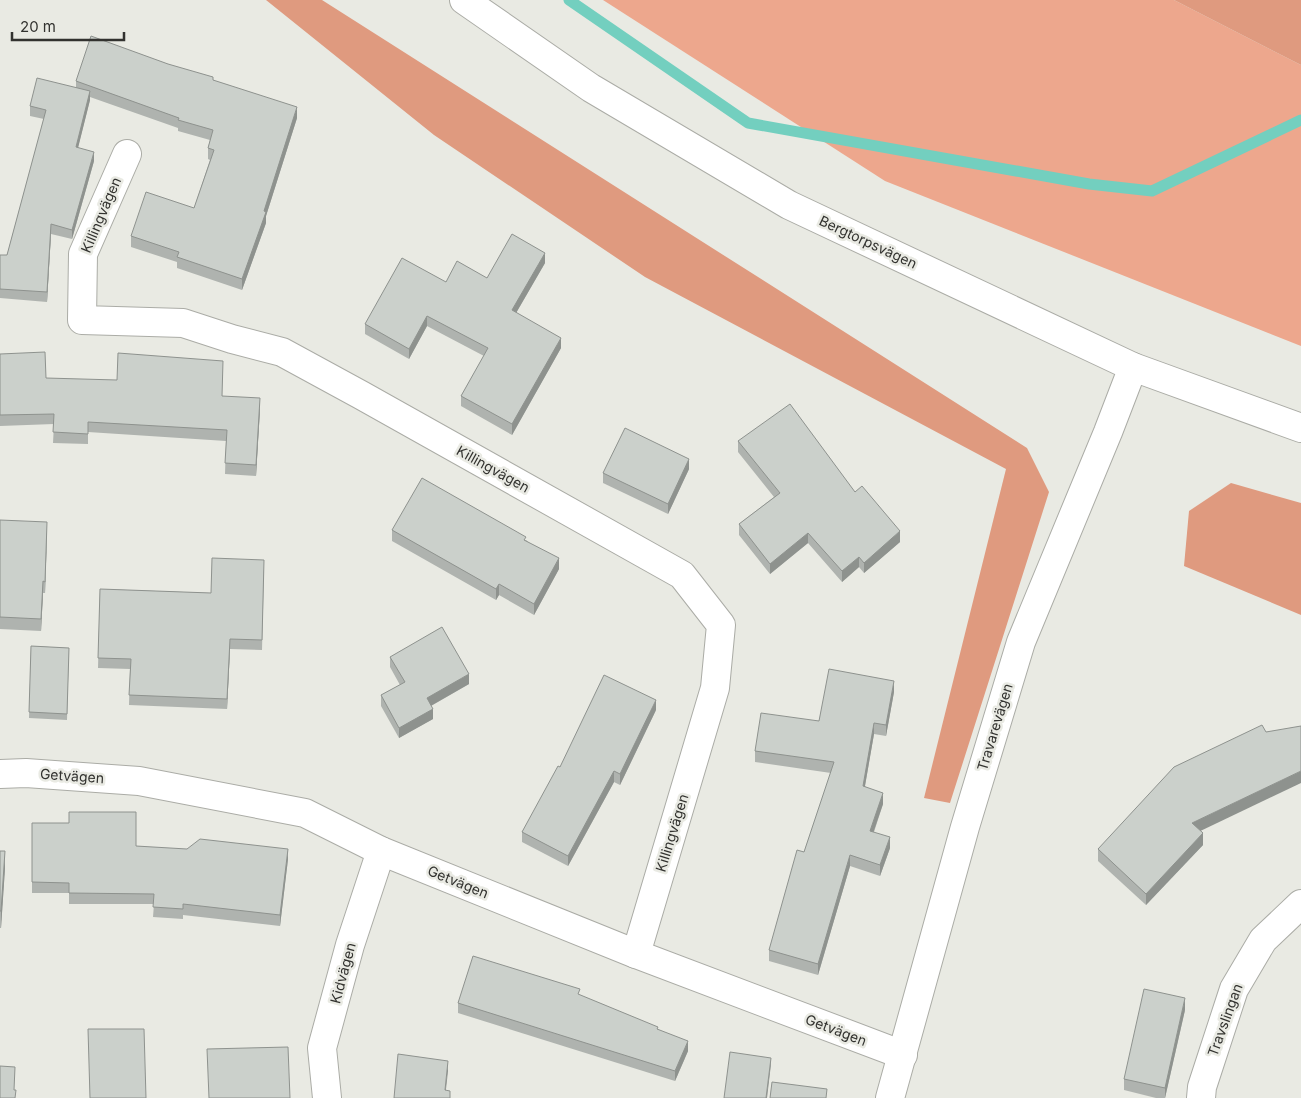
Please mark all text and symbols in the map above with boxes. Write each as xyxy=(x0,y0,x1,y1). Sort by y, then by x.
scale bar xyxy=(12,10,125,42)
text: 20 m xyxy=(20,17,56,36)
street label: Killingvägen xyxy=(77,174,124,255)
street label: Bergtorpsvägen xyxy=(817,211,920,272)
street label: Killingvägen xyxy=(454,442,533,496)
street label: Travarevägen xyxy=(973,681,1016,773)
street label: Getvägen xyxy=(39,765,105,786)
street label: Killingvägen xyxy=(652,792,691,874)
street label: Getvägen xyxy=(425,862,491,901)
street label: Kidvägen xyxy=(326,941,359,1005)
street label: Travslingan xyxy=(1204,981,1246,1059)
street label: Getvägen xyxy=(803,1010,869,1049)

